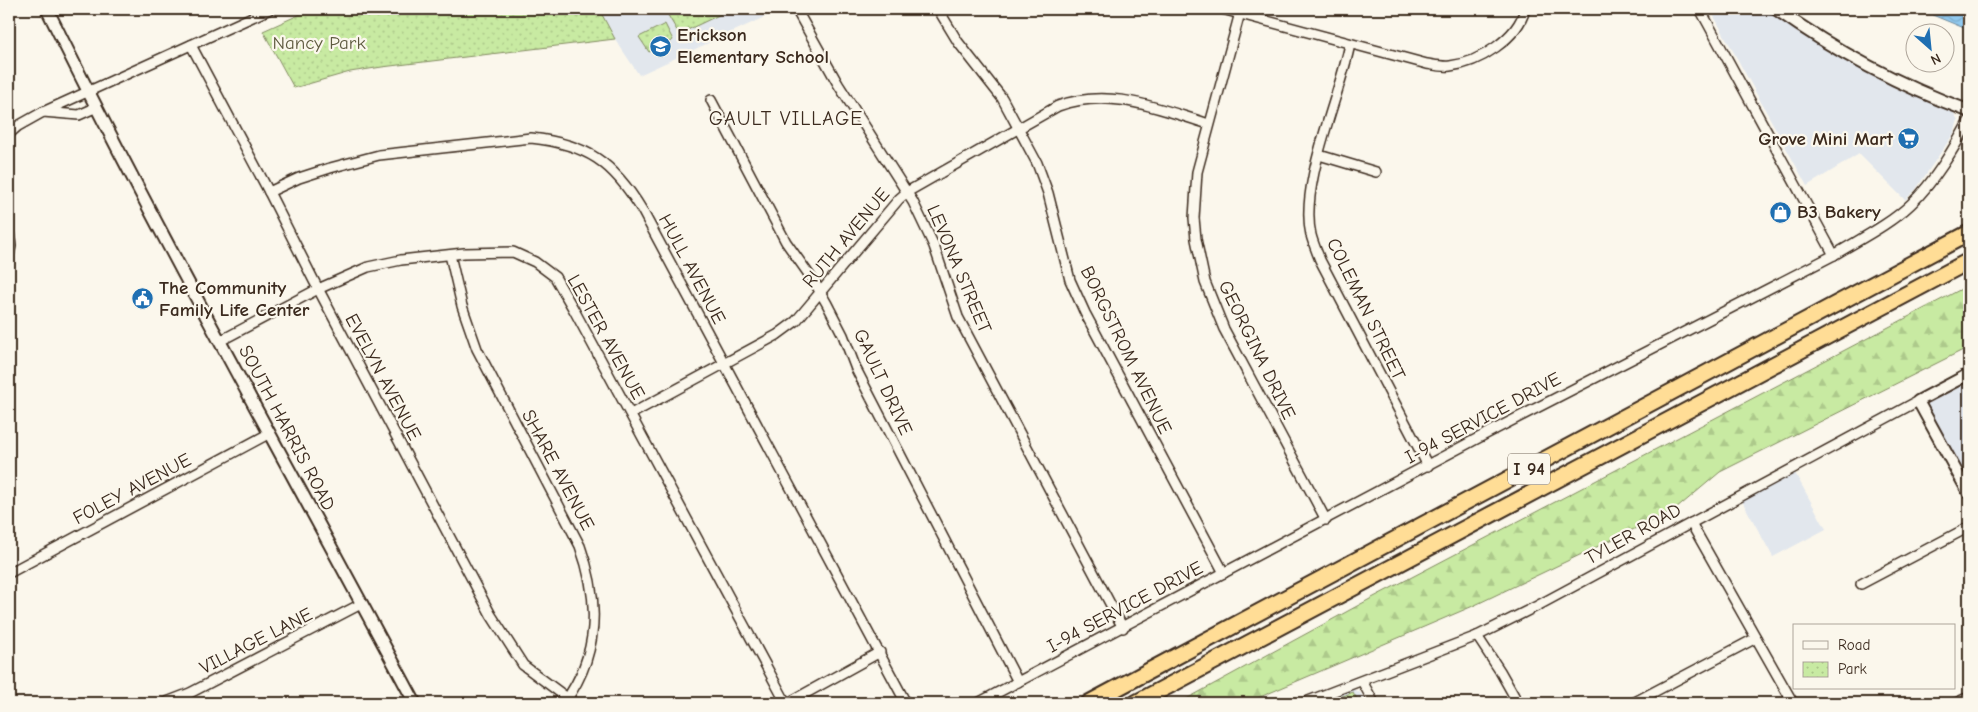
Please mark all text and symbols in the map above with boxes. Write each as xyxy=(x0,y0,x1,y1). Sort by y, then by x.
north arrow xyxy=(1906,22,1956,72)
place label: Erickson Elementary School xyxy=(677,24,829,68)
park label: Nancy Park xyxy=(272,32,366,54)
school or university icon: Erickson Elementary School xyxy=(649,34,673,58)
text: N xyxy=(1928,49,1944,69)
district label: GAULT VILLAGE xyxy=(709,107,863,130)
supermarket icon: Grove Mini Mart xyxy=(1897,127,1921,151)
place label: Grove Mini Mart xyxy=(1758,128,1894,150)
street label: RUTH AVENUE xyxy=(798,184,894,292)
shop icon: B3 Bakery xyxy=(1769,200,1793,224)
place label: B3 Bakery xyxy=(1797,201,1881,223)
street label: LEVONA STREET xyxy=(922,202,996,336)
street label: HULL AVENUE xyxy=(654,210,730,328)
street label: COLEMAN STREET xyxy=(1322,234,1410,384)
street label: BORGSTROM AVENUE xyxy=(1076,262,1176,438)
street label: LESTER AVENUE xyxy=(563,271,649,403)
place label: The Community Family Life Center xyxy=(159,277,310,321)
street label: GEORGINA DRIVE xyxy=(1214,277,1300,423)
public building icon: The Community Family Life Center xyxy=(131,287,155,311)
street label: EVELYN AVENUE xyxy=(340,310,426,444)
street label: GAULT DRIVE xyxy=(849,326,917,438)
street label: SOUTH HARRIS ROAD xyxy=(234,342,340,514)
street label: I-94 SERVICE DRIVE xyxy=(1402,368,1564,468)
street label: SHARE AVENUE xyxy=(517,406,599,534)
street label: FOLEY AVENUE xyxy=(69,449,195,529)
road number: I 94 xyxy=(1508,454,1550,484)
street label: TYLER ROAD xyxy=(1581,499,1685,569)
street label: I-94 SERVICE DRIVE xyxy=(1044,557,1206,657)
street label: VILLAGE LANE xyxy=(196,603,316,679)
legend xyxy=(1793,624,1956,690)
text: Road xyxy=(1838,636,1870,654)
text: Park xyxy=(1838,660,1867,678)

